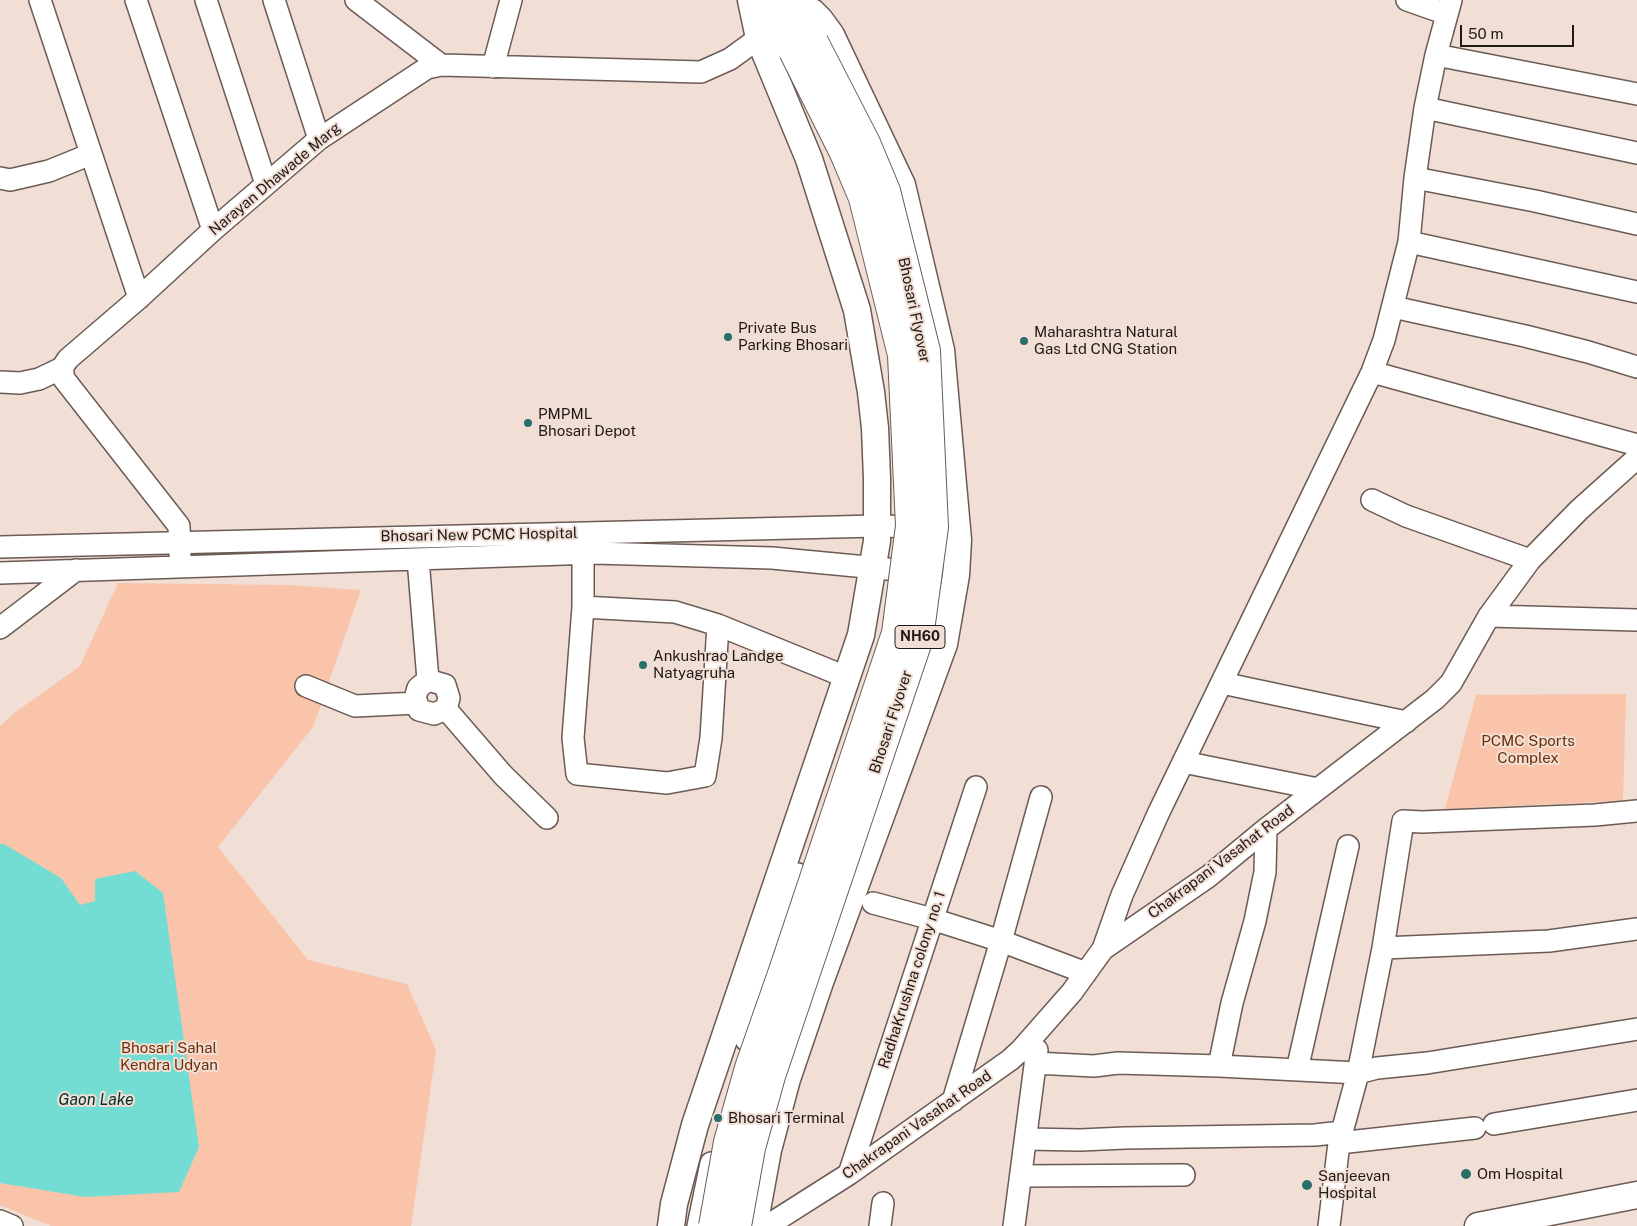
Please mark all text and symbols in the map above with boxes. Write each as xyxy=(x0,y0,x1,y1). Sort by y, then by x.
scale bar xyxy=(1462,15,1576,47)
text: 50 m xyxy=(1468,25,1503,42)
street label: Narayan Dhawade Marg xyxy=(206,119,344,239)
street label: Bhosari Flyover xyxy=(894,256,934,364)
place label: Private Bus Parking Bhosari xyxy=(738,319,848,354)
place label: Maharashtra Natural Gas Ltd CNG Station xyxy=(1034,323,1178,358)
marker: Private Bus Parking Bhosari xyxy=(722,331,734,343)
marker: Maharashtra Natural Gas Ltd CNG Station xyxy=(1018,335,1030,347)
place label: PMPML Bhosari Depot xyxy=(538,405,636,440)
marker: PMPML Bhosari Depot xyxy=(522,417,534,429)
street label: Bhosari New PCMC Hospital xyxy=(380,524,578,546)
road number: NH60 xyxy=(895,626,945,649)
place label: Ankushrao Landge Natyagruha xyxy=(653,647,783,682)
marker: Ankushrao Landge Natyagruha xyxy=(637,659,649,671)
street label: Bhosari Flyover xyxy=(866,668,916,776)
park label: PCMC Sports Complex xyxy=(1481,732,1575,767)
street label: Chakrapani Vasahat Road xyxy=(1145,801,1297,923)
street label: RadhaKrushna colony no. 1 xyxy=(875,889,949,1071)
park label: Bhosari Sahal Kendra Udyan xyxy=(120,1039,218,1074)
street label: Chakrapani Vasahat Road xyxy=(839,1067,995,1183)
water label: Gaon Lake xyxy=(58,1090,134,1110)
place label: Bhosari Terminal xyxy=(728,1109,845,1127)
marker: Bhosari Terminal xyxy=(712,1112,724,1124)
place label: Om Hospital xyxy=(1477,1165,1563,1183)
place label: Sanjeevan Hospital xyxy=(1318,1167,1390,1202)
marker: Om Hospital xyxy=(1459,1167,1473,1181)
marker: Sanjeevan Hospital xyxy=(1300,1178,1314,1192)

